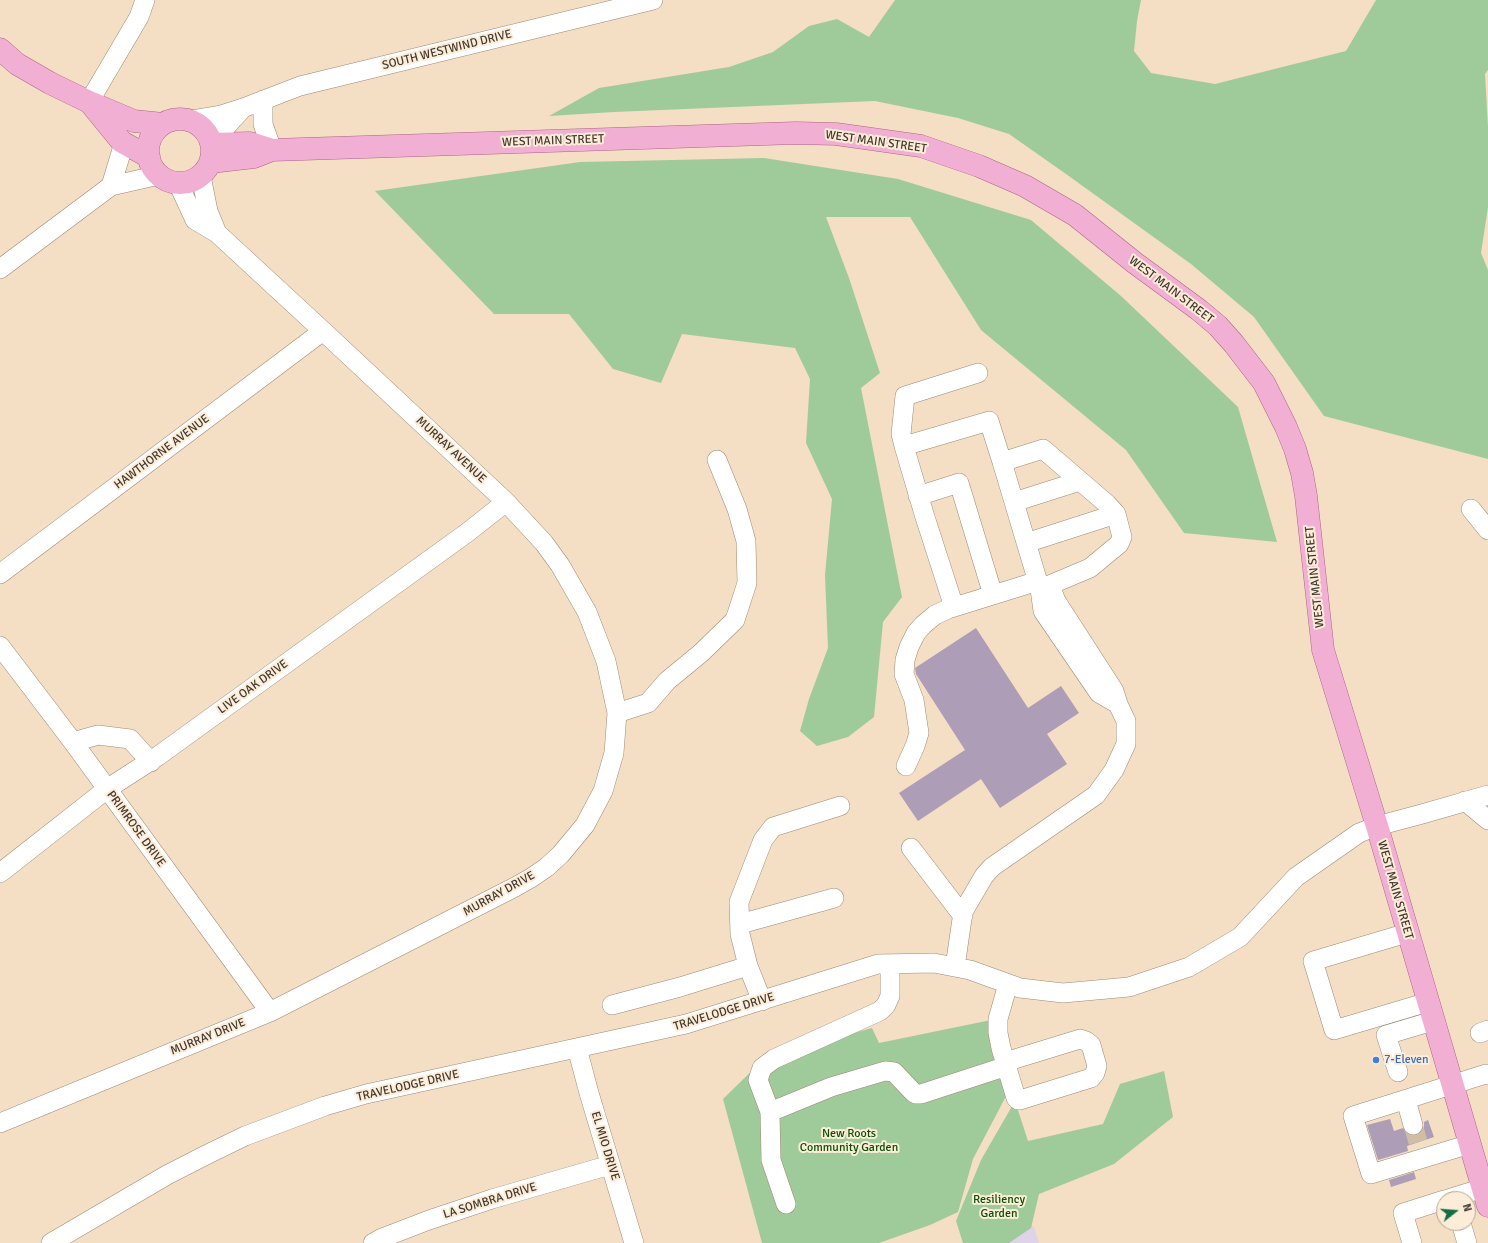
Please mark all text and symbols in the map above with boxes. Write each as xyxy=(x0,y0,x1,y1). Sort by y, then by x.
street label: SOUTH WESTWIND DRIVE xyxy=(381,27,513,73)
street label: WEST MAIN STREET xyxy=(824,128,928,156)
street label: WEST MAIN STREET xyxy=(502,132,604,150)
street label: WEST MAIN STREET xyxy=(1126,254,1216,326)
street label: HAWTHORNE AVENUE xyxy=(112,412,212,492)
street label: MURRAY AVENUE xyxy=(413,414,489,486)
street label: WEST MAIN STREET xyxy=(1302,525,1328,629)
street label: LIVE OAK DRIVE xyxy=(215,657,291,717)
street label: PRIMROSE DRIVE xyxy=(104,788,168,870)
street label: WEST MAIN STREET xyxy=(1374,839,1416,941)
street label: MURRAY DRIVE xyxy=(461,868,537,920)
street label: TRAVELODGE DRIVE xyxy=(672,990,776,1034)
street label: MURRAY DRIVE xyxy=(168,1015,248,1059)
place label: 7-Eleven xyxy=(1384,1053,1429,1067)
marker: 7-Eleven xyxy=(1371,1055,1381,1065)
street label: TRAVELODGE DRIVE xyxy=(355,1067,461,1105)
street label: EL MIO DRIVE xyxy=(588,1110,622,1182)
park label: New Roots Community Garden xyxy=(800,1127,898,1155)
street label: LA SOMBRA DRIVE xyxy=(442,1180,538,1222)
north arrow xyxy=(1436,1191,1476,1231)
park label: Resiliency Garden xyxy=(973,1193,1025,1221)
text: N xyxy=(1460,1202,1474,1213)

